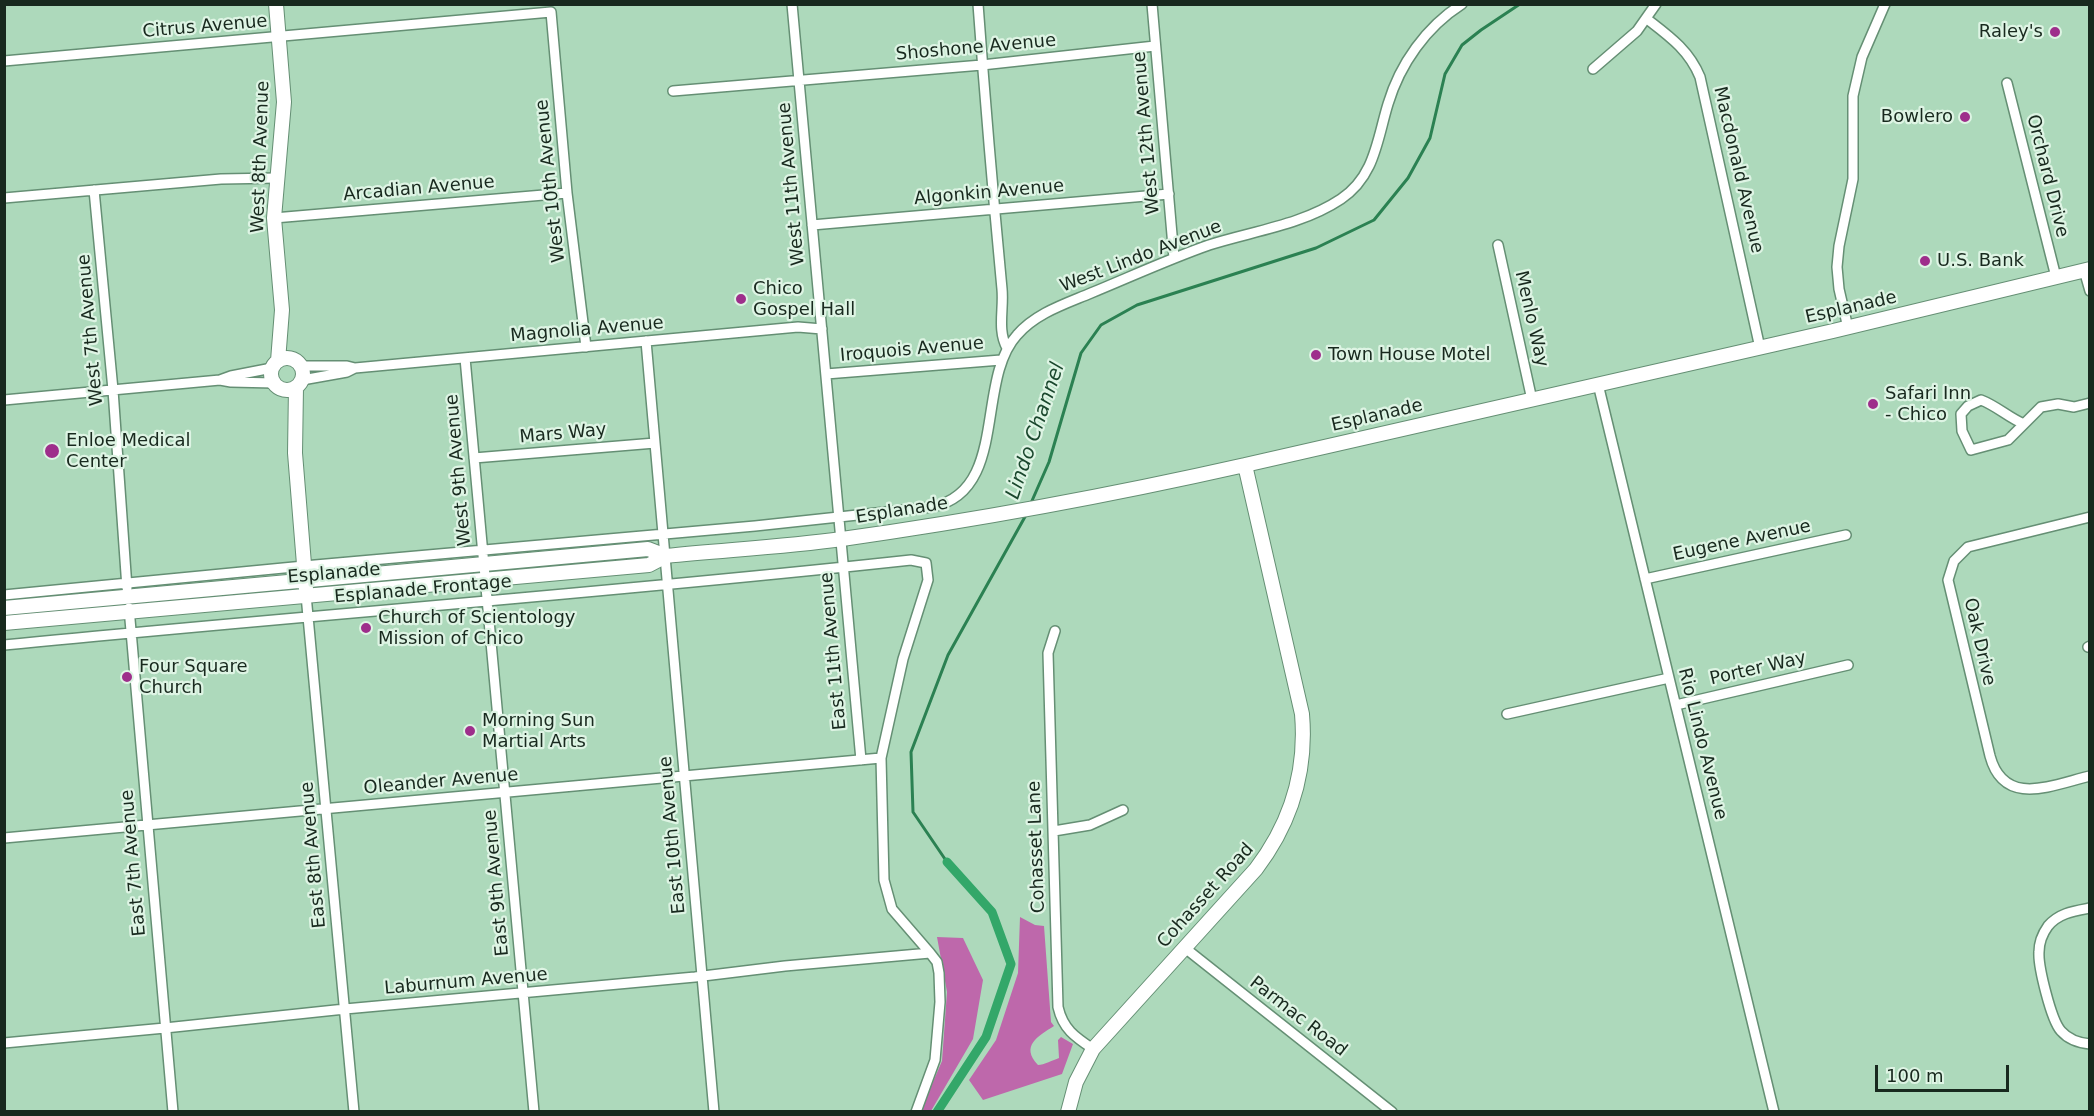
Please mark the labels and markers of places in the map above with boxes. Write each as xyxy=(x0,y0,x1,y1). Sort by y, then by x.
place label: Raley's xyxy=(1979,21,2043,43)
marker: Raley's xyxy=(2048,25,2062,39)
place label: Bowlero xyxy=(1881,106,1953,128)
marker: Bowlero xyxy=(1958,110,1972,124)
place label: U.S. Bank xyxy=(1937,250,2024,272)
marker: U.S. Bank xyxy=(1918,254,1932,268)
place label: Chico Gospel Hall xyxy=(753,278,855,320)
marker: Chico Gospel Hall xyxy=(734,292,748,306)
place label: Town House Motel xyxy=(1328,344,1491,366)
marker: Town House Motel xyxy=(1309,348,1323,362)
place label: Safari Inn - Chico xyxy=(1885,383,1971,426)
marker: Safari Inn - Chico xyxy=(1866,397,1880,411)
place label: Enloe Medical Center xyxy=(66,430,191,472)
marker: Enloe Medical Center xyxy=(43,442,61,460)
place label: Church of Scientology Mission of Chico xyxy=(378,607,575,650)
marker: Church of Scientology Mission of Chico xyxy=(359,621,373,635)
place label: Four Square Church xyxy=(139,656,248,698)
marker: Four Square Church xyxy=(120,670,134,684)
place label: Morning Sun Martial Arts xyxy=(482,710,595,752)
marker: Morning Sun Martial Arts xyxy=(463,724,477,738)

